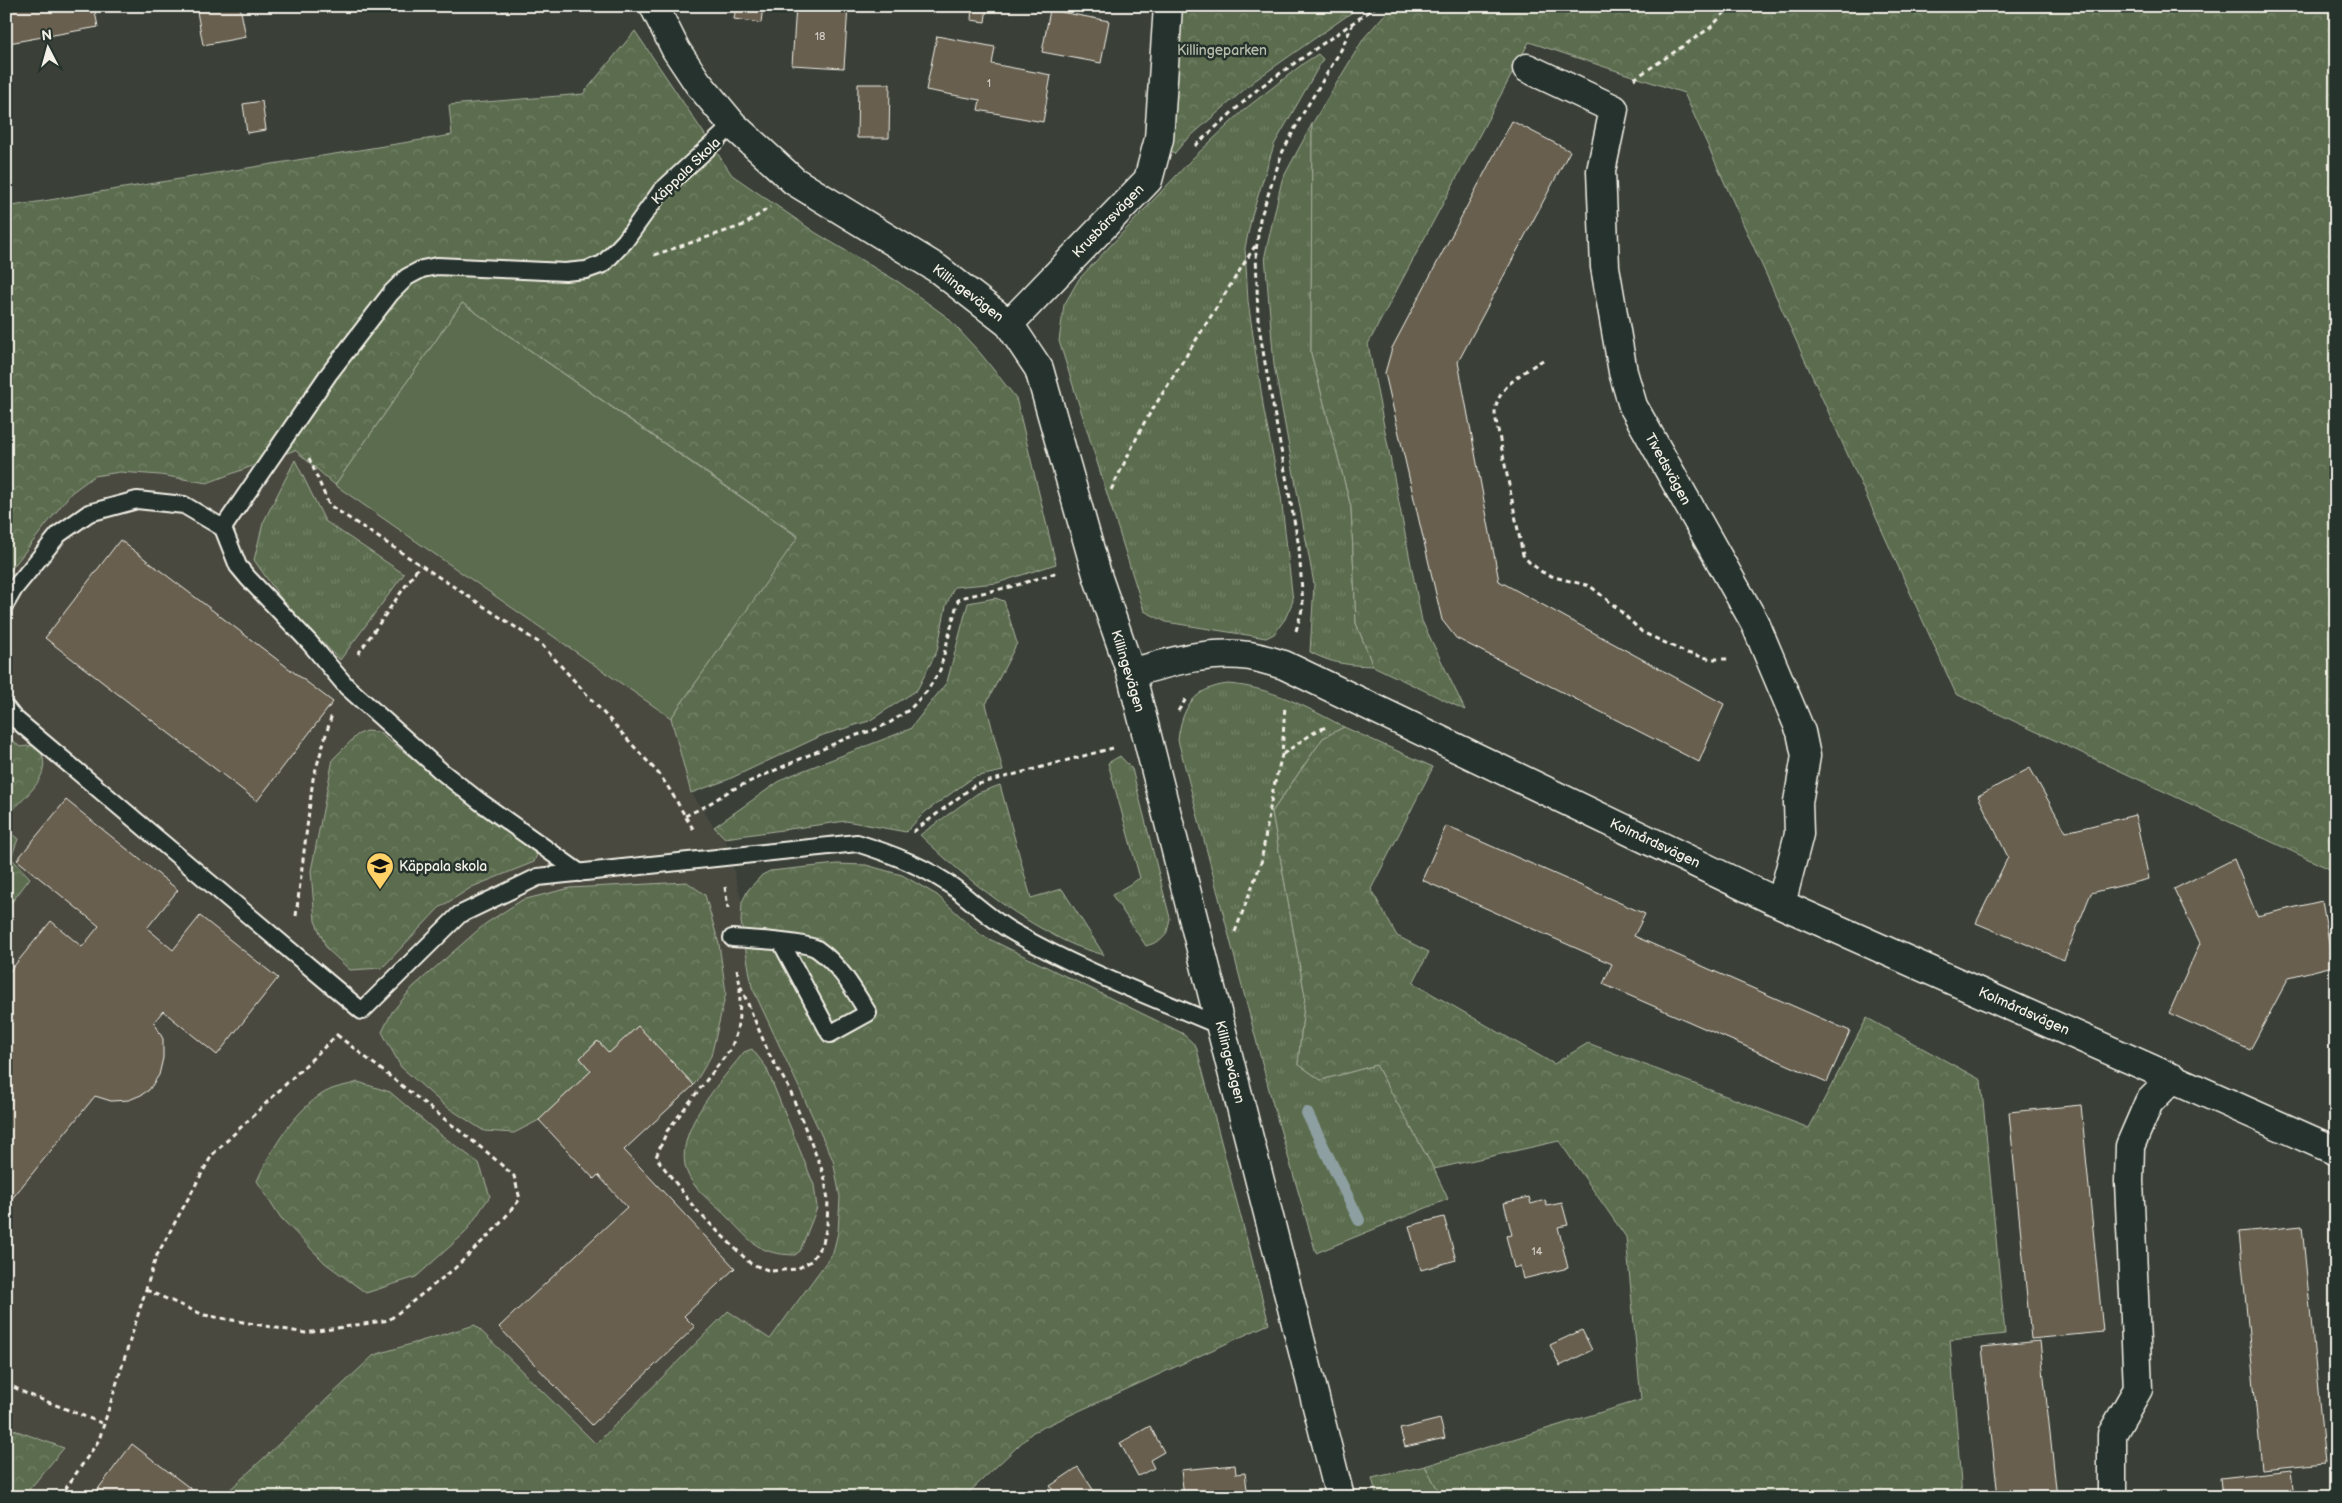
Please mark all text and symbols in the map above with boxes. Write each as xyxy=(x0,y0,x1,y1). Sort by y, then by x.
north arrow xyxy=(22,22,72,72)
text: N xyxy=(41,27,53,45)
house number: 18 xyxy=(815,30,825,43)
park label: Killingeparken xyxy=(1177,42,1267,59)
house number: 1 xyxy=(987,77,991,90)
street label: Käppala Skola xyxy=(648,134,724,208)
street label: Krusbärsvägen xyxy=(1069,181,1147,261)
street label: Killingevägen xyxy=(929,261,1007,325)
street label: Tivedsvägen xyxy=(1641,430,1695,508)
street label: Killingevägen xyxy=(1107,628,1149,714)
street label: Kolmårdsvägen xyxy=(1607,815,1703,871)
school or university icon: Käppala skola xyxy=(365,851,395,890)
place label: Käppala skola xyxy=(399,858,487,875)
street label: Kolmårdsvägen xyxy=(1976,983,2072,1039)
street label: Killingevägen xyxy=(1211,1019,1249,1105)
house number: 14 xyxy=(1532,1245,1543,1258)

